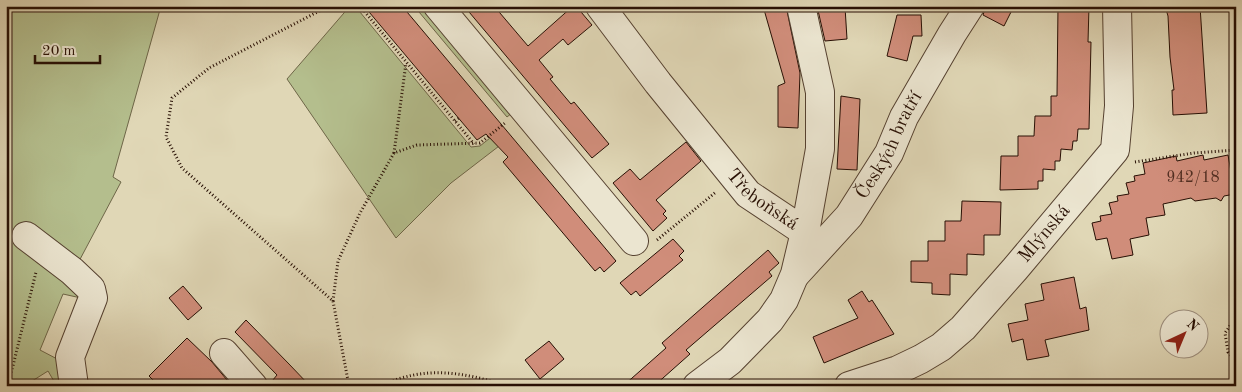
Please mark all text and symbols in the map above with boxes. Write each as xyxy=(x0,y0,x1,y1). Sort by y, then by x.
scale bar xyxy=(35,32,100,64)
text: 20 m xyxy=(42,44,76,59)
street label: Českých bratří xyxy=(848,88,926,203)
street label: Třeboňská xyxy=(722,166,802,235)
house number: 942/18 xyxy=(1166,170,1220,186)
street label: Mlýnská xyxy=(1015,201,1074,266)
north arrow xyxy=(1160,310,1210,360)
text: N xyxy=(1184,317,1201,334)

